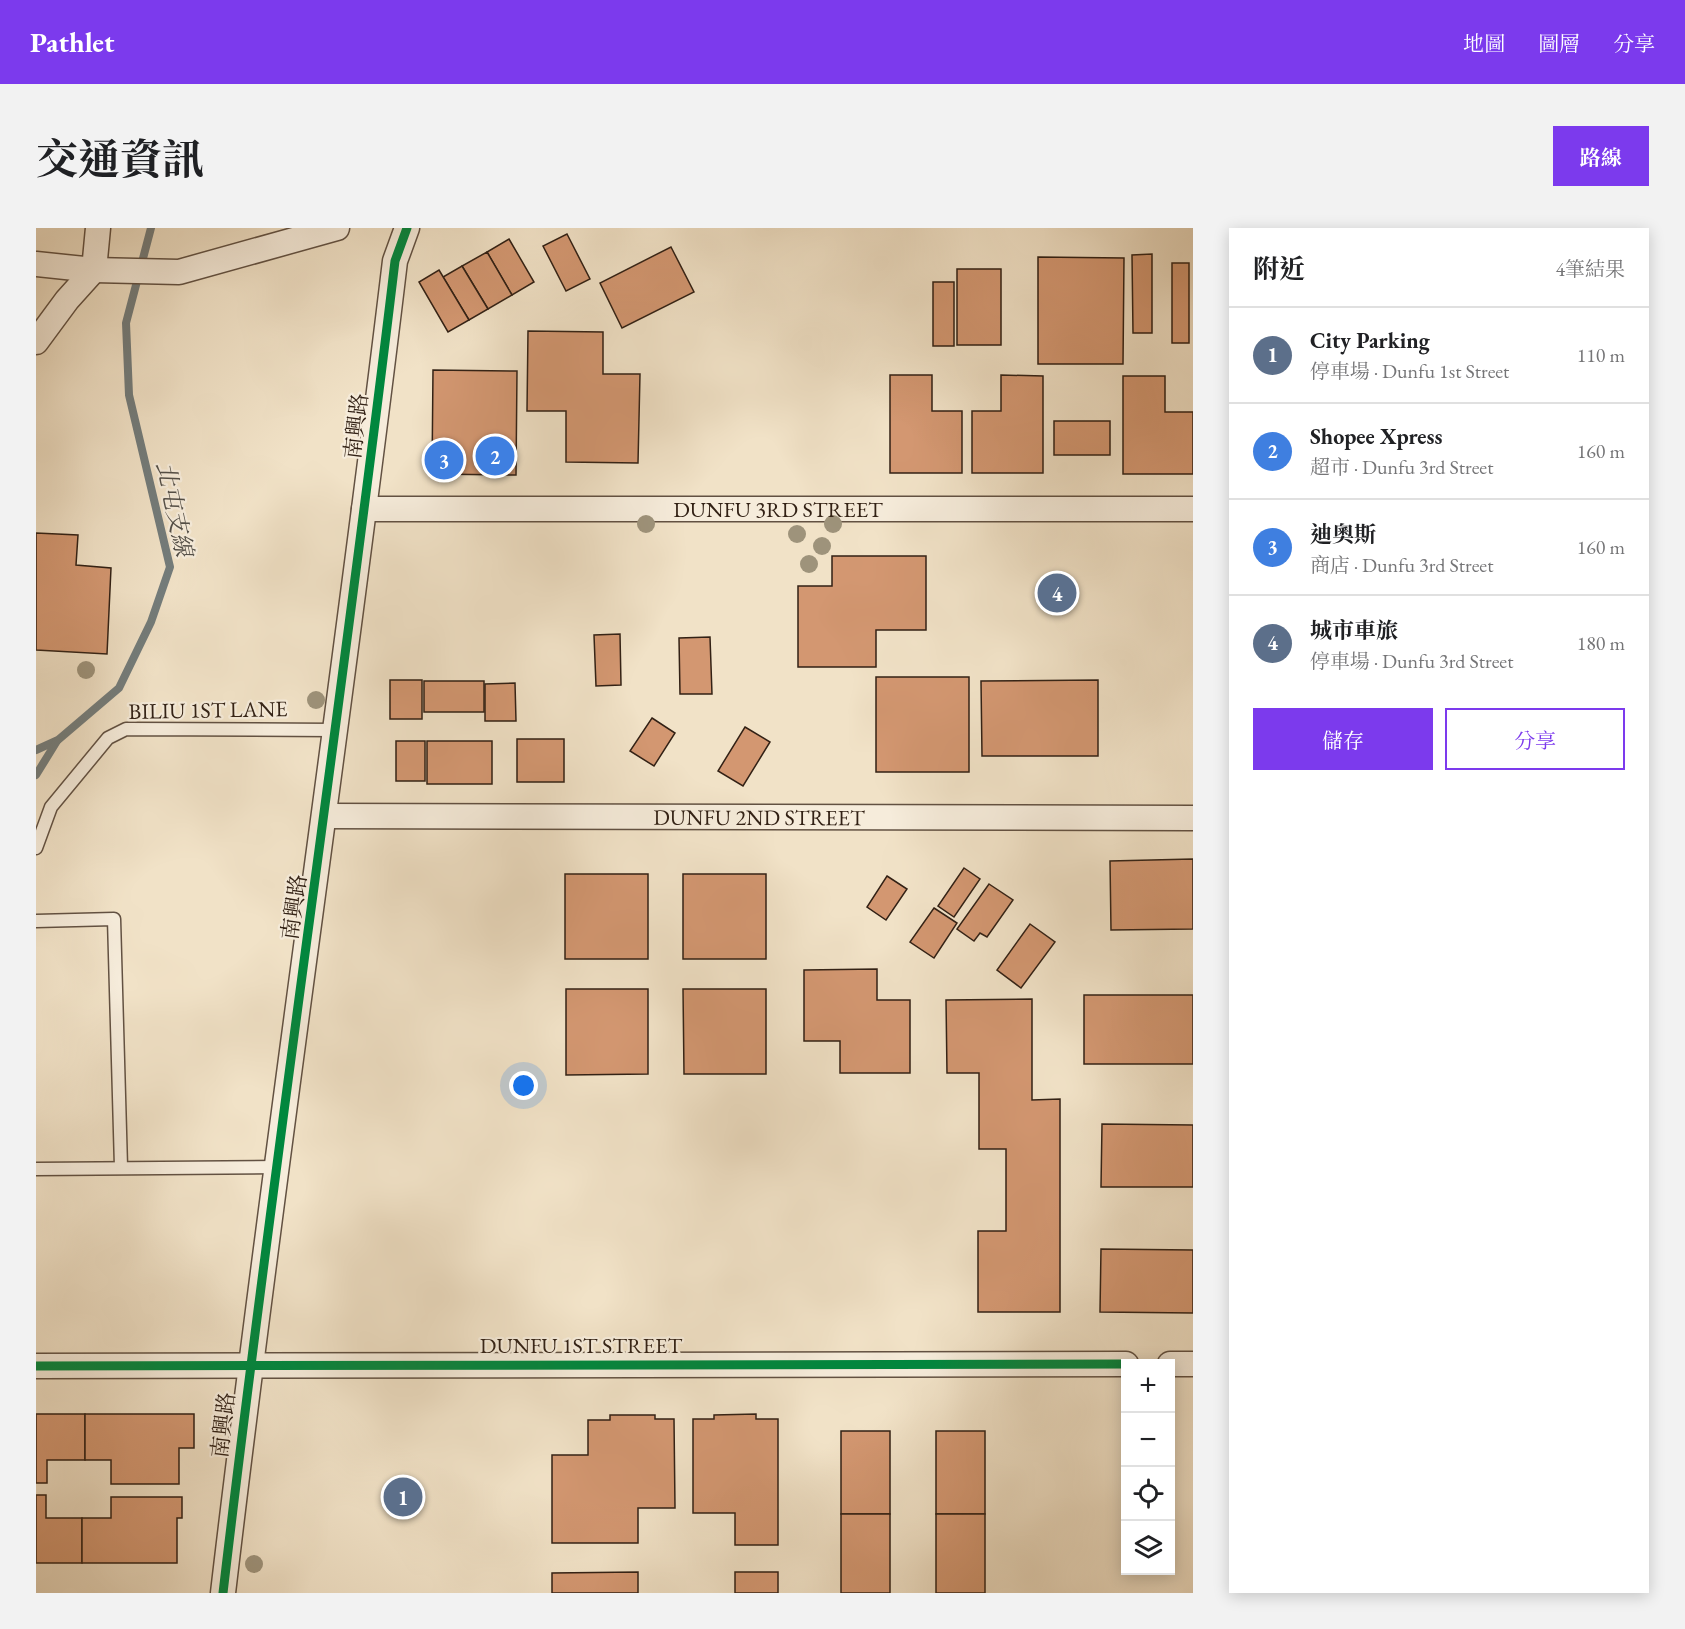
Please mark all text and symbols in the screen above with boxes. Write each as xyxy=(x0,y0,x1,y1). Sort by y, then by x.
text: Pathlet xyxy=(30,24,114,60)
text: 地圖 xyxy=(1463,30,1505,57)
text: 圖層 xyxy=(1538,30,1580,57)
text: 分享 xyxy=(1613,30,1655,57)
button: 路線 xyxy=(1553,126,1649,186)
text: 交通資訊 xyxy=(36,132,204,187)
text: 附近 xyxy=(1253,252,1305,286)
text: 4筆結果 xyxy=(1555,256,1625,282)
text: City Parking xyxy=(1310,326,1430,355)
text: 1 xyxy=(1267,342,1278,368)
text: 110 m xyxy=(1577,342,1625,368)
text: 停車場 · Dunfu 1st Street xyxy=(1310,358,1509,384)
street label: 南興路 xyxy=(338,391,374,461)
text: Shopee Xpress xyxy=(1310,422,1442,451)
pin: 2 xyxy=(476,434,514,478)
pin: 3 xyxy=(424,438,464,482)
text: 2 xyxy=(1267,438,1278,464)
text: 160 m xyxy=(1577,438,1625,464)
text: 超市 · Dunfu 3rd Street xyxy=(1310,454,1493,480)
water label: 北屯支線 xyxy=(150,459,201,562)
street label: DUNFU 3RD STREET xyxy=(673,495,883,524)
text: 迪奧斯 xyxy=(1310,520,1376,549)
text: 3 xyxy=(1267,534,1278,560)
text: 160 m xyxy=(1577,534,1625,560)
text: 商店 · Dunfu 3rd Street xyxy=(1310,552,1493,578)
pin: 4 xyxy=(1038,570,1076,616)
text: 城市車旅 xyxy=(1310,616,1398,645)
text: 4 xyxy=(1267,630,1278,656)
text: 180 m xyxy=(1577,630,1625,656)
text: 停車場 · Dunfu 3rd Street xyxy=(1310,648,1513,674)
street label: BILIU 1ST LANE xyxy=(128,694,288,726)
button: 儲存 xyxy=(1253,708,1433,770)
button: 分享 xyxy=(1445,708,1625,770)
street label: DUNFU 2ND STREET xyxy=(653,802,865,832)
street label: 南興路 xyxy=(275,872,313,942)
your location xyxy=(509,1071,538,1100)
street label: DUNFU 1ST STREET xyxy=(480,1331,682,1360)
map controls xyxy=(1121,1359,1175,1575)
button: + xyxy=(1121,1359,1175,1413)
street label: 南興路 xyxy=(205,1390,241,1460)
button: − xyxy=(1121,1413,1175,1467)
button: locate xyxy=(1121,1467,1175,1521)
pin: 1 xyxy=(384,1474,422,1520)
button: layers xyxy=(1121,1521,1175,1575)

